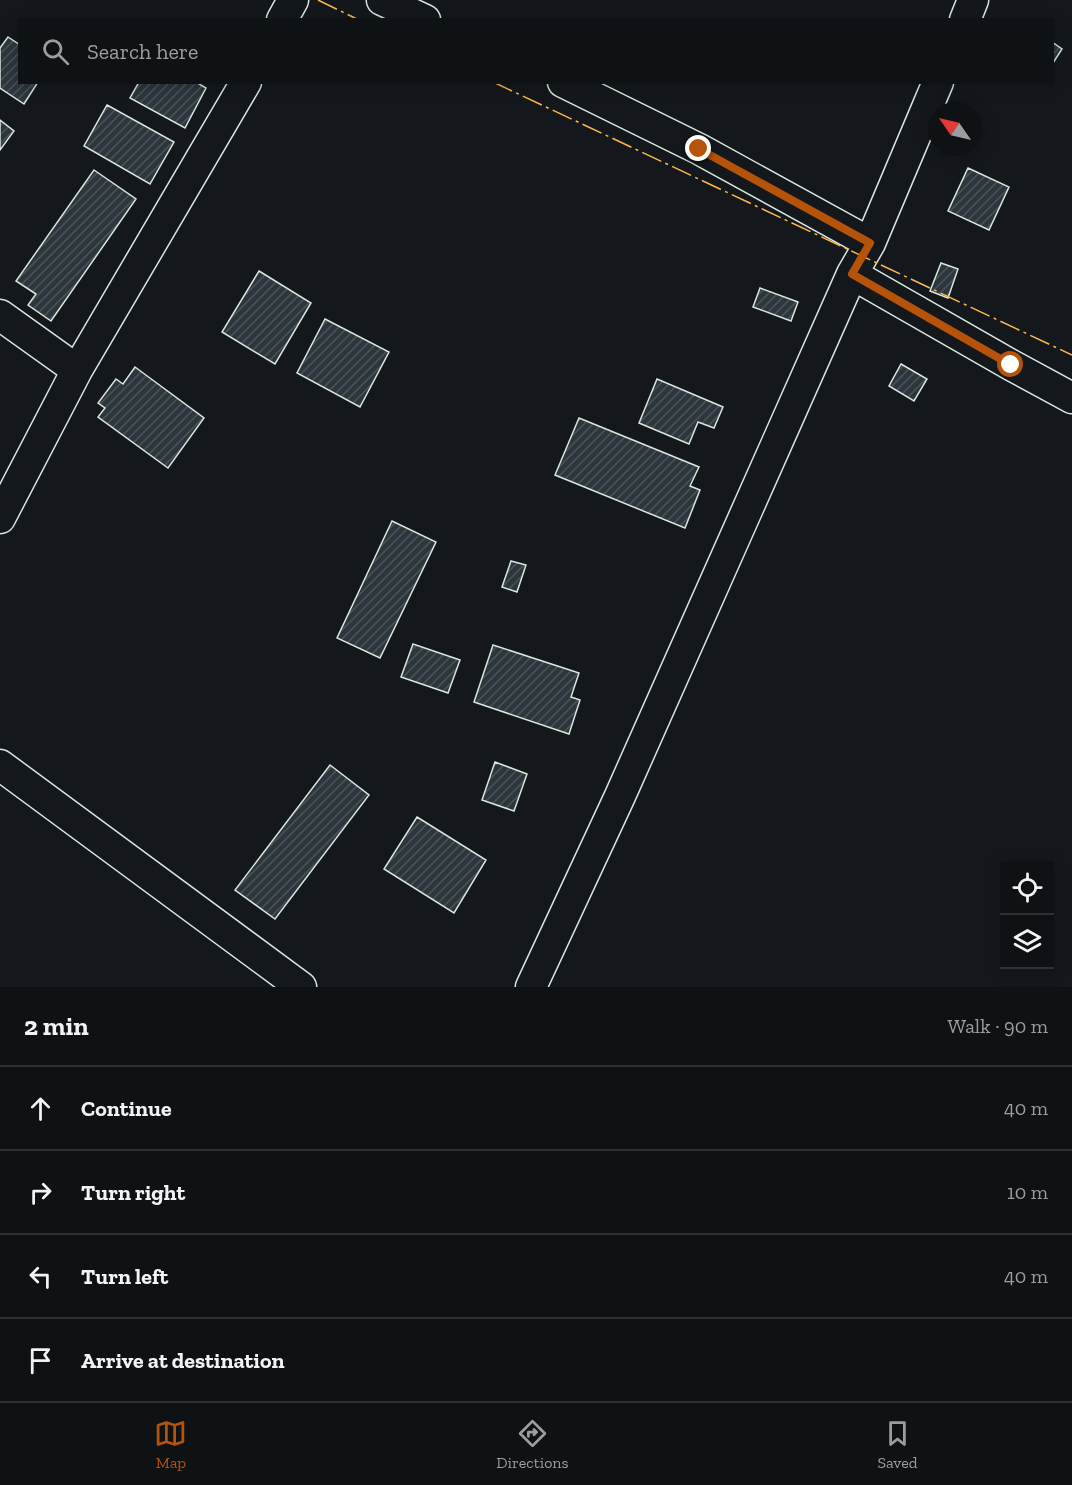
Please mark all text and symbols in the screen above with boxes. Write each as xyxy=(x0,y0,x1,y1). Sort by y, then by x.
search box xyxy=(18,18,1054,84)
icon: search xyxy=(39,35,72,68)
text: Search here xyxy=(87,38,198,65)
north arrow xyxy=(928,102,982,156)
route end xyxy=(685,135,711,161)
route start xyxy=(997,351,1023,377)
map controls xyxy=(1000,861,1054,969)
button: locate xyxy=(1000,861,1054,915)
button: layers xyxy=(1000,915,1054,969)
text: 2 min xyxy=(24,1010,89,1042)
text: Walk · 90 m xyxy=(947,1014,1048,1038)
icon: ahead xyxy=(24,1092,57,1125)
text: Continue xyxy=(81,1095,172,1122)
text: 40 m xyxy=(1004,1096,1048,1120)
icon: right xyxy=(24,1176,57,1209)
text: Turn right xyxy=(81,1179,185,1206)
text: 10 m xyxy=(1007,1180,1048,1204)
icon: left xyxy=(24,1260,57,1293)
text: Turn left xyxy=(81,1263,168,1290)
text: 40 m xyxy=(1004,1264,1048,1288)
icon: arrive xyxy=(24,1344,57,1377)
text: Arrive at destination xyxy=(81,1347,284,1374)
tab: Map xyxy=(154,1417,187,1472)
tab: Directions xyxy=(496,1417,569,1472)
tab: Saved xyxy=(877,1417,918,1472)

